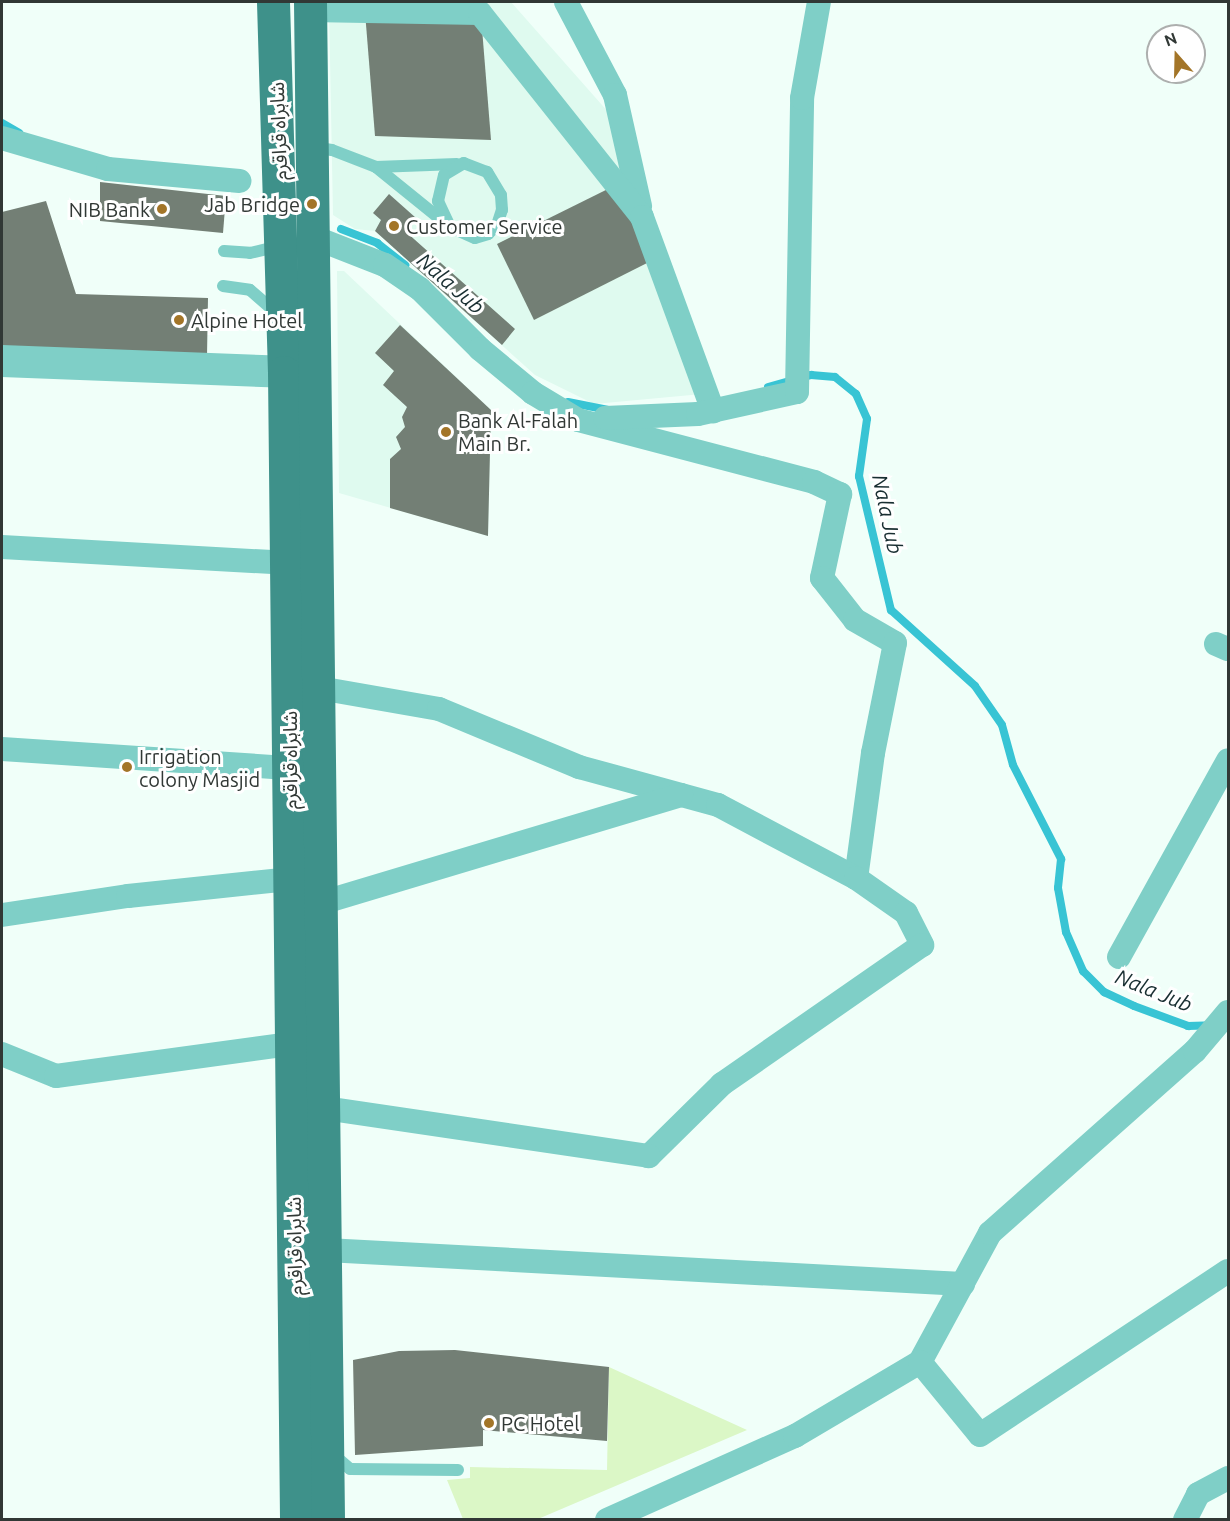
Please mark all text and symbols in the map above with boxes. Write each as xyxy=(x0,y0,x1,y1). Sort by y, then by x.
north arrow xyxy=(1146,24,1206,84)
text: N xyxy=(1162,28,1179,49)
street label: شاہراہ قراقرم xyxy=(264,81,292,181)
place label: Jab Bridge xyxy=(204,192,300,216)
place label: NIB Bank xyxy=(69,197,150,221)
marker: Jab Bridge xyxy=(305,197,319,211)
marker: NIB Bank xyxy=(155,202,169,216)
place label: Customer Service xyxy=(406,214,563,238)
marker: Customer Service xyxy=(387,219,401,233)
water label: Nala Jub xyxy=(412,247,490,319)
place label: Alpine Hotel xyxy=(191,308,303,332)
marker: Alpine Hotel xyxy=(172,313,186,327)
place label: Bank Al-Falah Main Br. xyxy=(458,408,578,455)
marker: Bank Al-Falah Main Br. xyxy=(439,425,453,439)
water label: Nala Jub xyxy=(867,472,909,556)
street label: شاہراہ قراقرم xyxy=(277,711,301,809)
place label: Irrigation colony Masjid xyxy=(139,744,260,791)
marker: Irrigation colony Masjid xyxy=(120,760,134,774)
water label: Nala Jub xyxy=(1112,963,1196,1017)
street label: شاہراہ قراقرم xyxy=(281,1196,307,1296)
place label: PC Hotel xyxy=(501,1411,580,1435)
marker: PC Hotel xyxy=(482,1416,496,1430)

